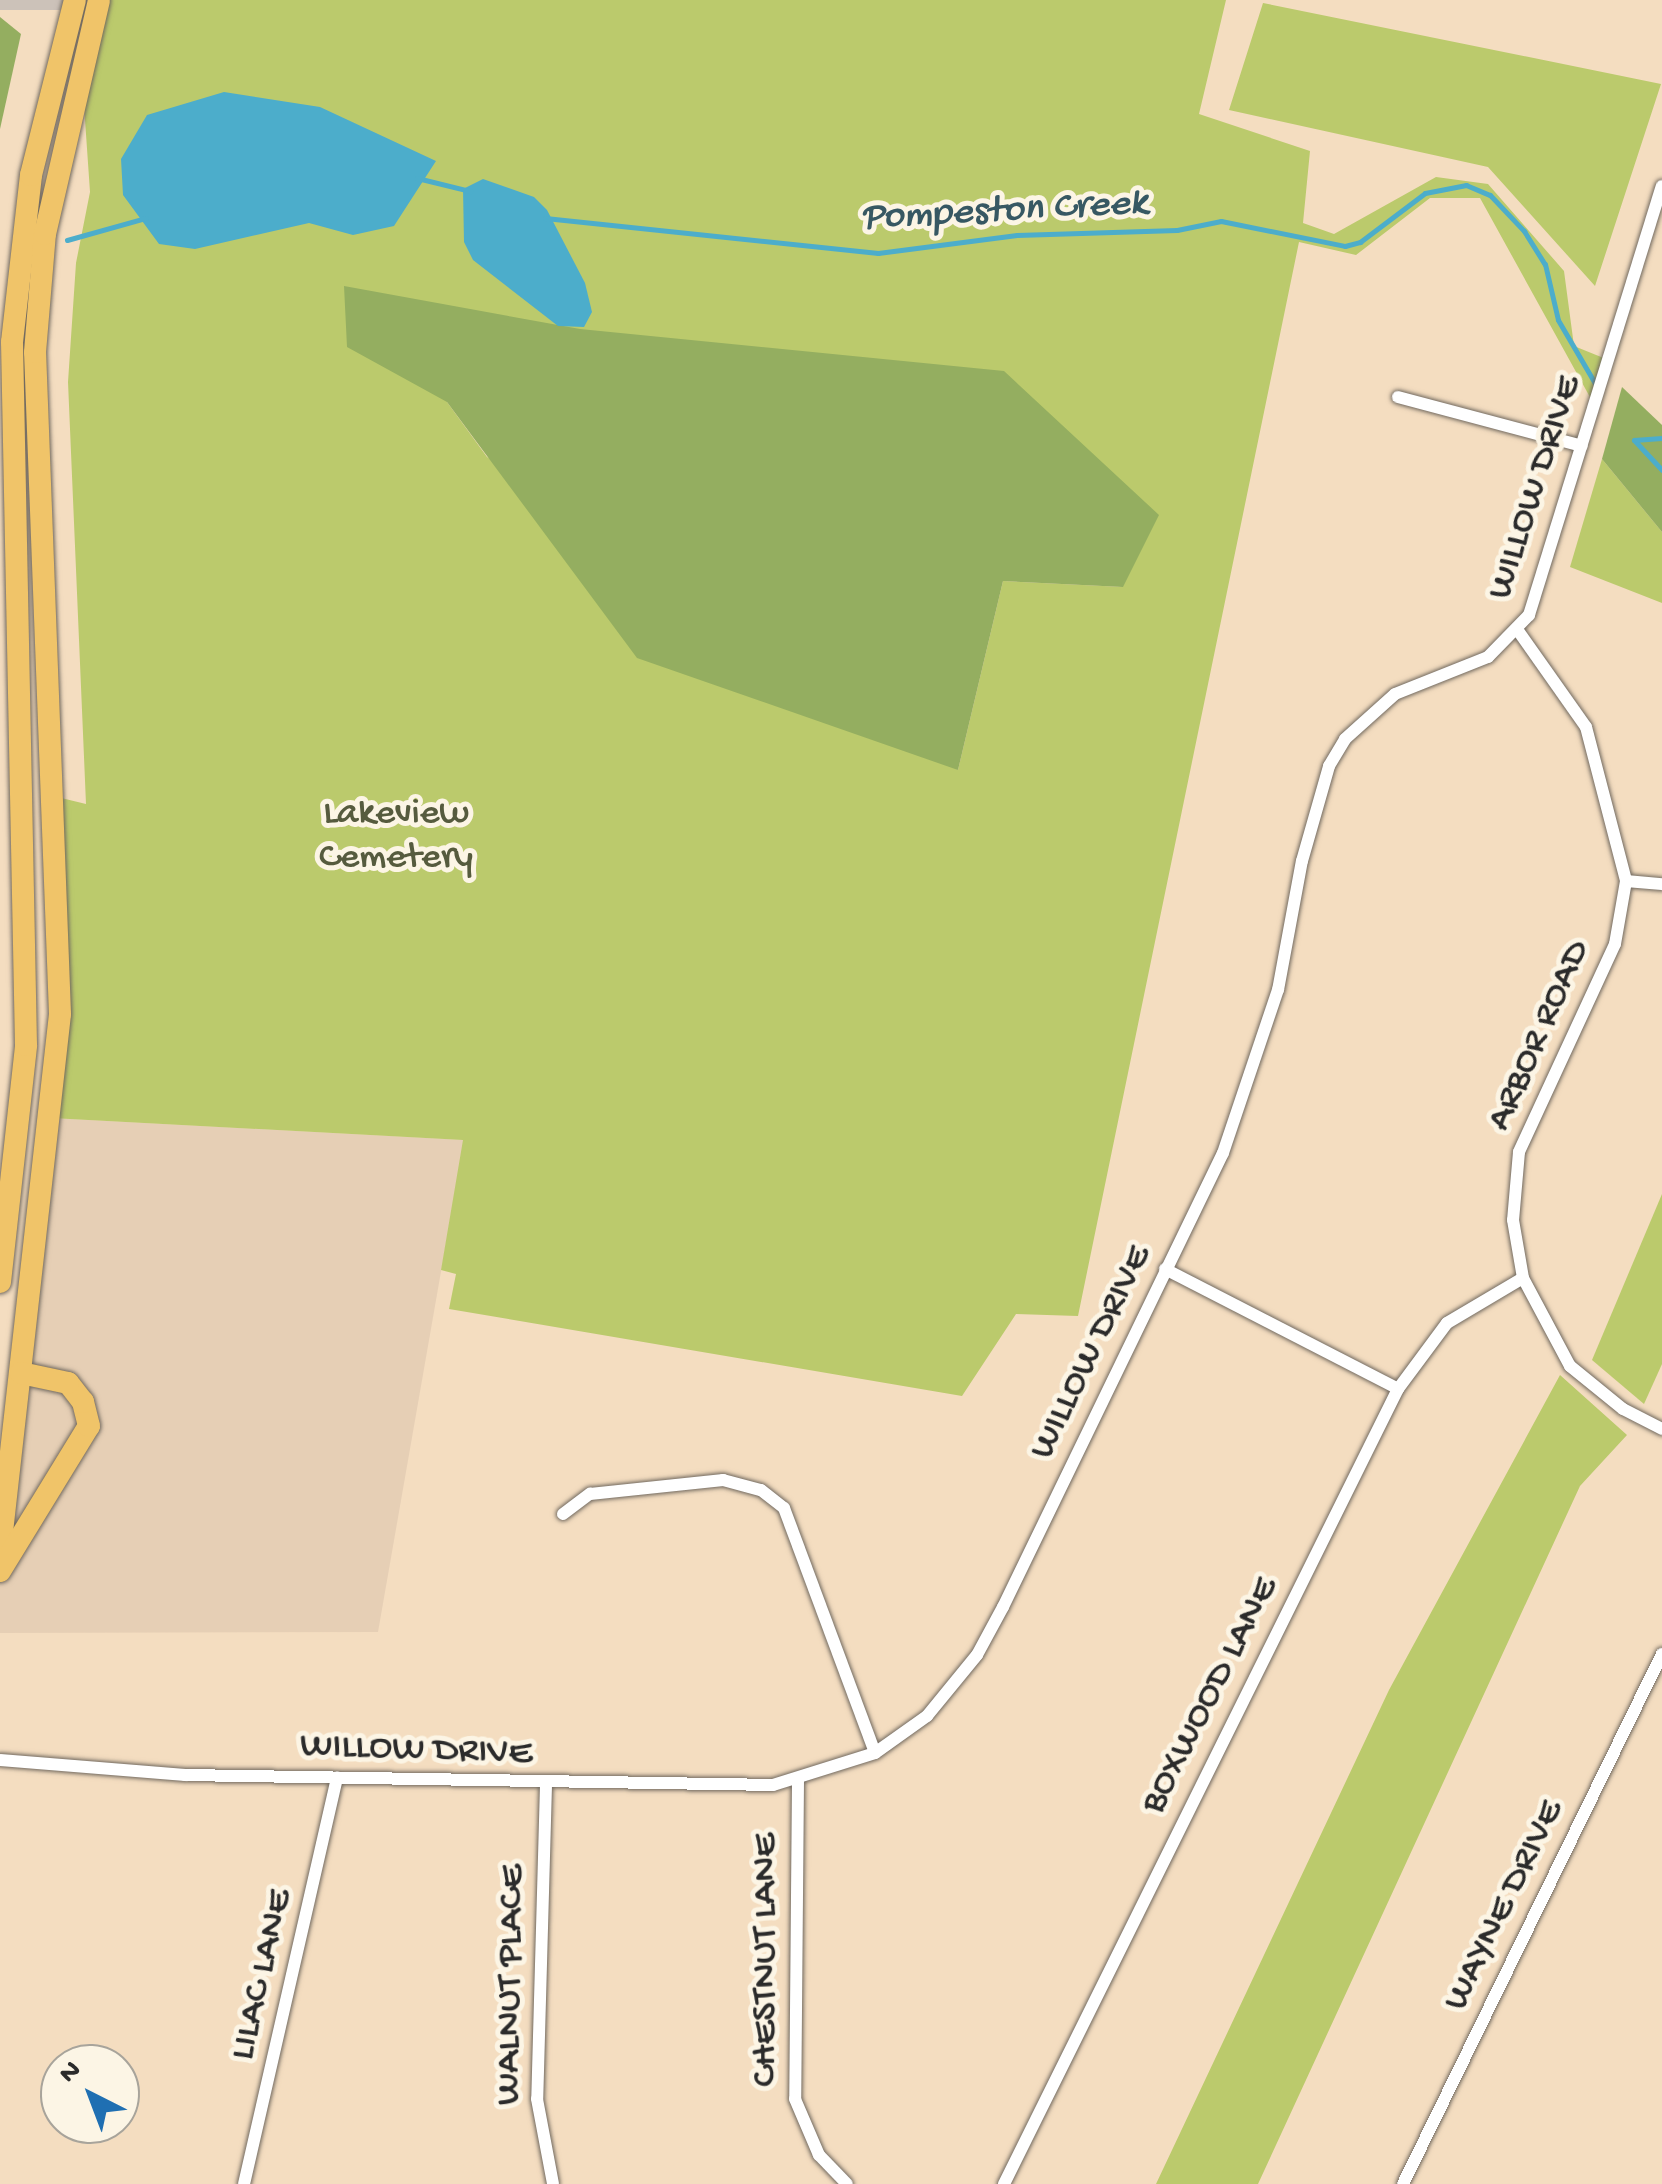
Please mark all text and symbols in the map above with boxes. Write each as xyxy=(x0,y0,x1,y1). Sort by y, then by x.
water label: Pompeston Creek xyxy=(860,181,1148,243)
street label: WILLOW DRIVE xyxy=(1478,371,1594,605)
park label: Lakeview Cemetery xyxy=(319,792,473,882)
street label: ARBOR ROAD xyxy=(1478,934,1602,1138)
street label: WILLOW DRIVE xyxy=(1021,1239,1163,1467)
street label: BOXWOOD LANE xyxy=(1132,1570,1290,1822)
street label: WILLOW DRIVE xyxy=(299,1724,533,1778)
street label: WAYNE DRIVE xyxy=(1434,1793,1576,2019)
street label: CHESTNUT LANE xyxy=(744,1833,790,2087)
street label: WALNUT PLACE xyxy=(487,1864,537,2106)
street label: LILAC LANE xyxy=(221,1885,305,2065)
north arrow xyxy=(40,2044,140,2144)
text: N xyxy=(53,2054,89,2091)

